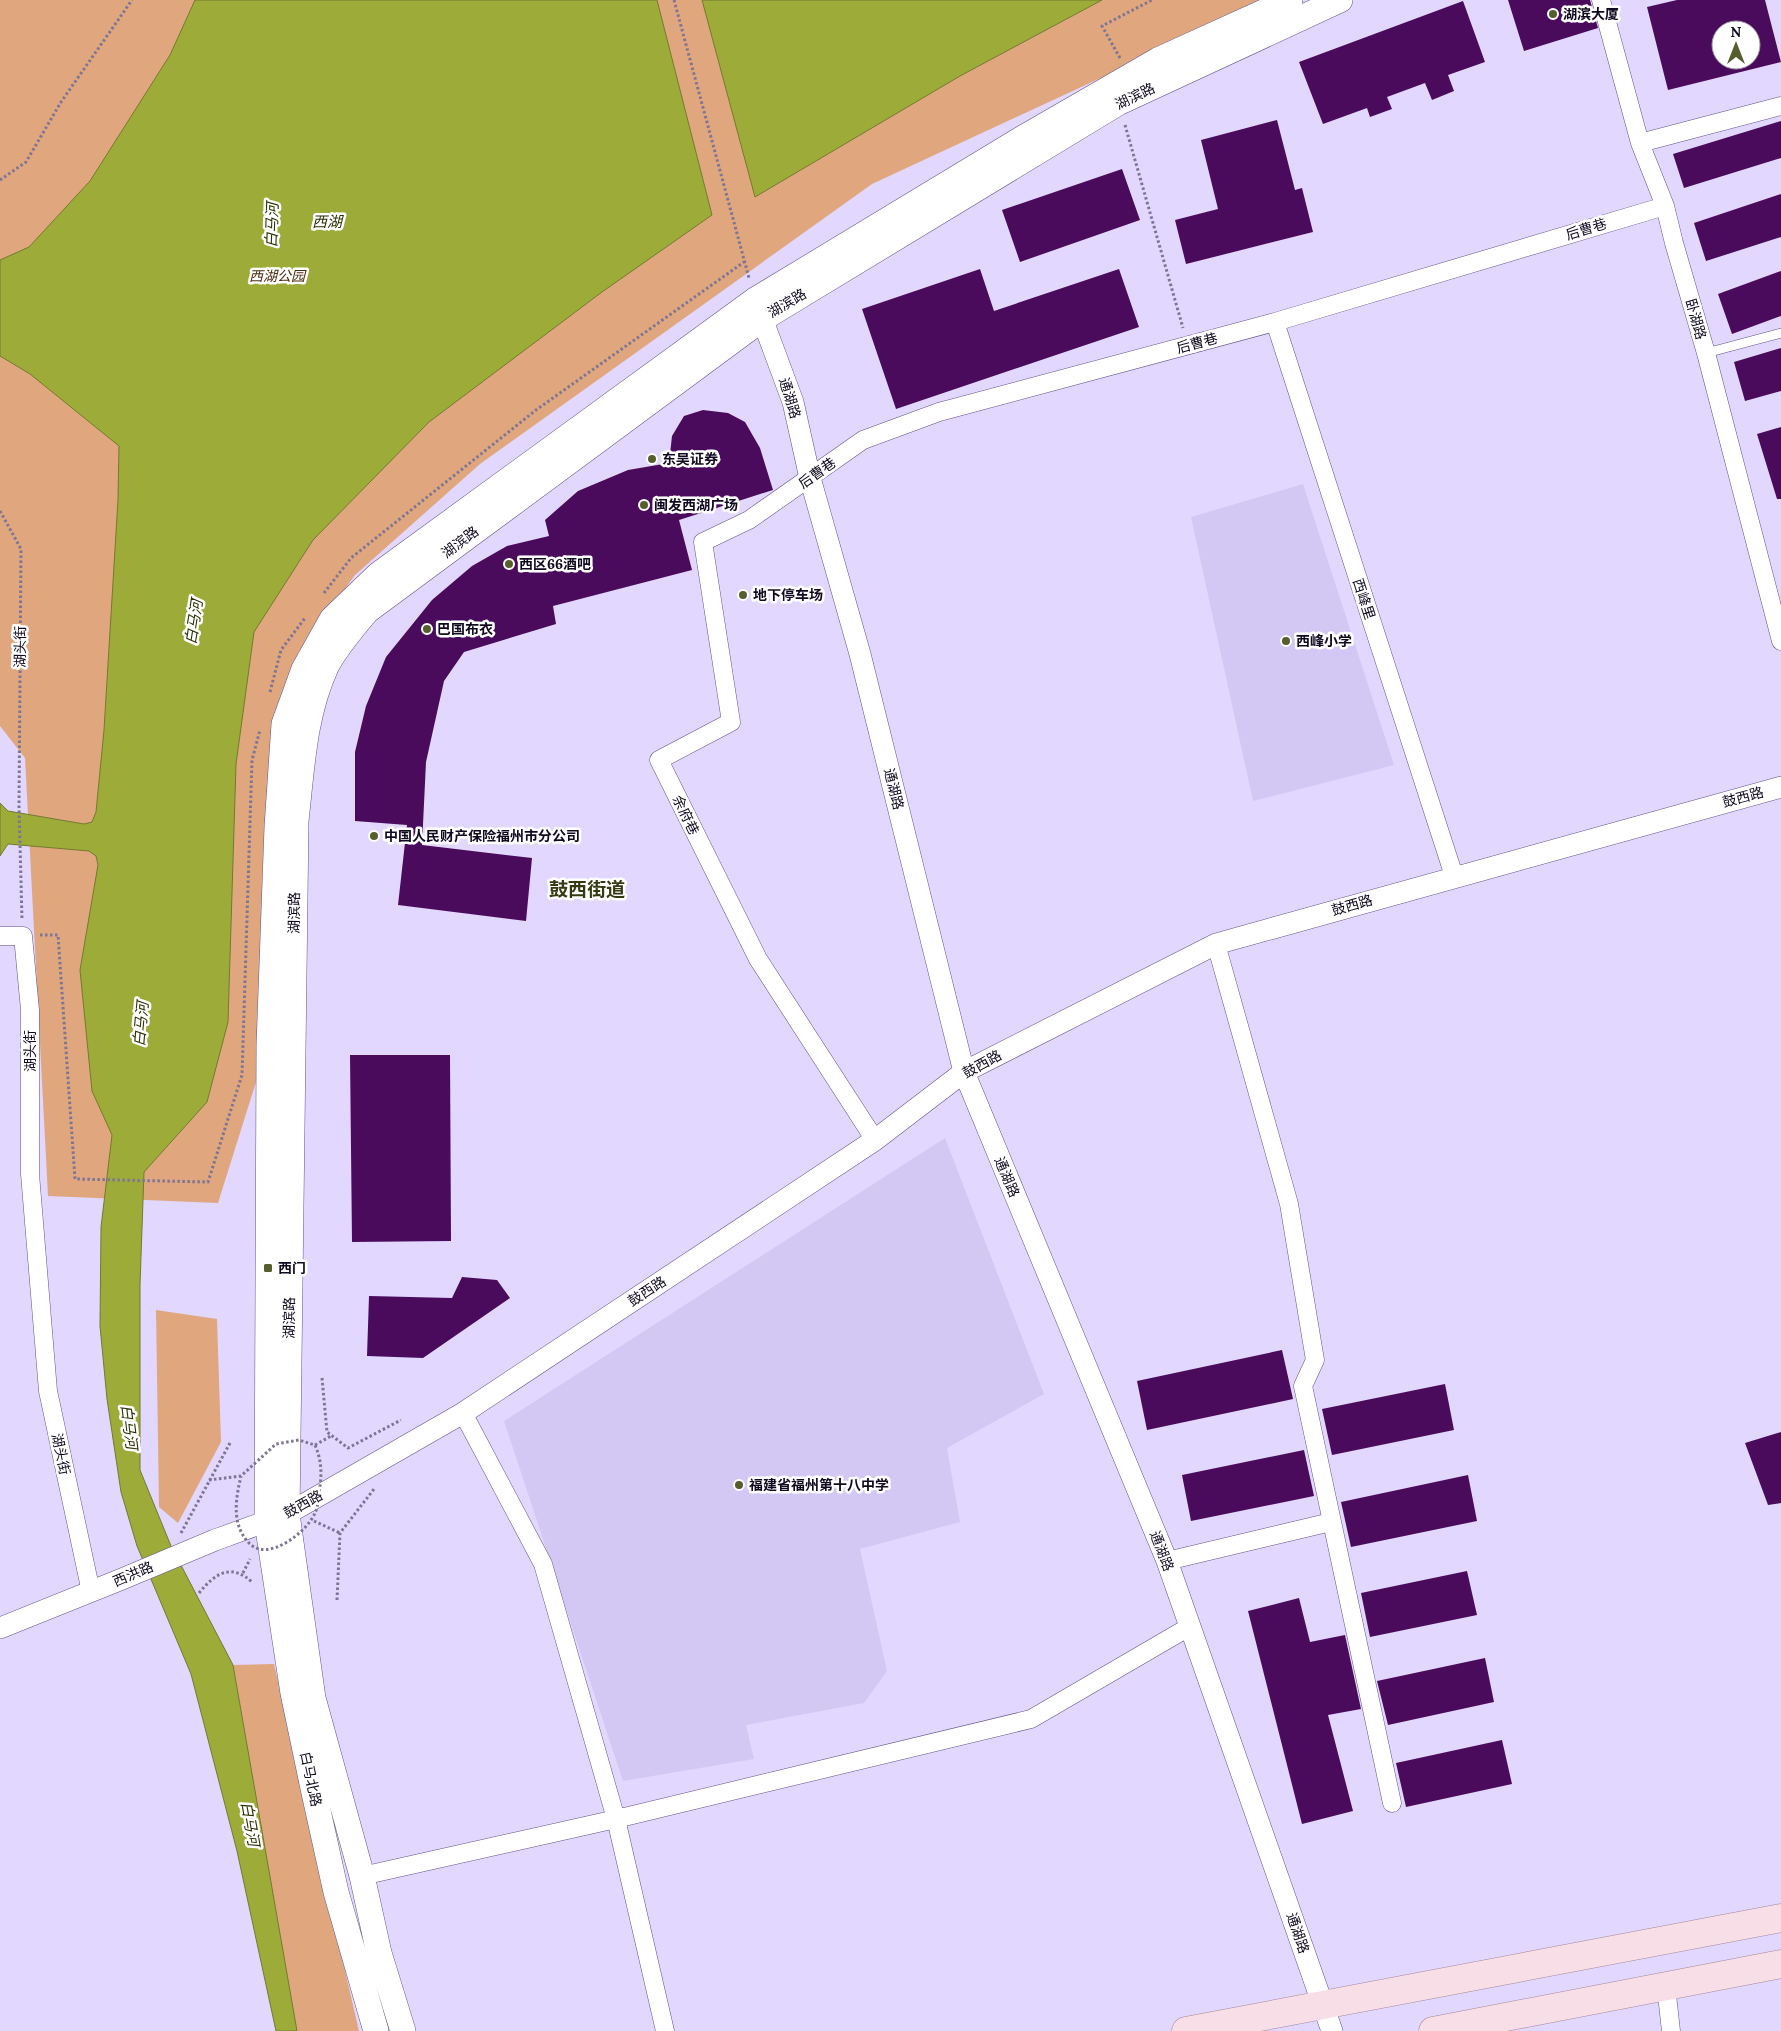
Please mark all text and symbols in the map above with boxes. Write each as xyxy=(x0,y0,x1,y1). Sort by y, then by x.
place label: 湖滨大厦 xyxy=(1563,5,1619,23)
marker: 湖滨大厦 xyxy=(1547,8,1559,20)
north arrow xyxy=(1711,20,1761,70)
text: N xyxy=(1731,23,1742,41)
street label: 湖滨路 xyxy=(1112,79,1158,113)
water label: 白马河 xyxy=(261,199,282,248)
water label: 西湖 xyxy=(312,212,344,231)
street label: 后曹巷 xyxy=(1563,214,1609,244)
park label: 西湖公园 xyxy=(249,267,307,285)
street label: 湖滨路 xyxy=(764,284,810,322)
street label: 卧湖路 xyxy=(1682,296,1710,342)
street label: 后曹巷 xyxy=(1174,329,1220,357)
street label: 通湖路 xyxy=(775,375,805,421)
place label: 东吴证券 xyxy=(662,450,718,468)
marker: 东吴证券 xyxy=(646,453,658,465)
street label: 后曹巷 xyxy=(795,454,839,492)
place label: 闽发西湖广场 xyxy=(654,496,738,514)
marker: 闽发西湖广场 xyxy=(638,499,650,511)
street label: 湖滨路 xyxy=(438,522,482,562)
place label: 西区66酒吧 xyxy=(519,555,591,573)
marker: 西区66酒吧 xyxy=(503,558,515,570)
street label: 西峰里 xyxy=(1349,576,1379,622)
place label: 地下停车场 xyxy=(753,586,823,604)
marker: 地下停车场 xyxy=(737,589,749,601)
water label: 白马河 xyxy=(181,595,207,646)
place label: 巴国布衣 xyxy=(437,620,493,638)
marker: 巴国布衣 xyxy=(421,623,433,635)
street label: 湖头街 xyxy=(11,626,29,668)
place label: 西峰小学 xyxy=(1296,632,1352,650)
marker: 西峰小学 xyxy=(1280,635,1292,647)
street label: 通湖路 xyxy=(880,766,908,812)
street label: 鼓西路 xyxy=(1720,783,1766,811)
street label: 余府巷 xyxy=(669,792,703,838)
place label: 中国人民财产保险福州市分公司 xyxy=(384,827,580,845)
marker: 中国人民财产保险福州市分公司 xyxy=(368,830,380,842)
district label: 鼓西街道 xyxy=(549,877,625,901)
street label: 鼓西路 xyxy=(1329,891,1375,919)
street label: 湖滨路 xyxy=(285,892,303,934)
water label: 白马河 xyxy=(129,998,152,1047)
street label: 湖头街 xyxy=(21,1030,39,1072)
street label: 鼓西路 xyxy=(959,1046,1005,1082)
street label: 通湖路 xyxy=(991,1154,1023,1200)
place label: 西门 xyxy=(278,1259,306,1277)
marker: 西门 xyxy=(262,1262,274,1274)
street label: 鼓西路 xyxy=(624,1272,670,1310)
street label: 湖滨路 xyxy=(280,1297,298,1339)
water label: 白马河 xyxy=(117,1403,142,1453)
street label: 湖头街 xyxy=(48,1432,74,1476)
place label: 福建省福州第十八中学 xyxy=(749,1476,889,1494)
marker: 福建省福州第十八中学 xyxy=(733,1479,745,1491)
street label: 鼓西路 xyxy=(280,1486,326,1522)
street label: 通湖路 xyxy=(1146,1528,1178,1574)
street label: 西洪路 xyxy=(110,1558,156,1590)
street label: 白马北路 xyxy=(296,1750,326,1808)
water label: 白马河 xyxy=(237,1800,264,1851)
street label: 通湖路 xyxy=(1283,1910,1313,1956)

